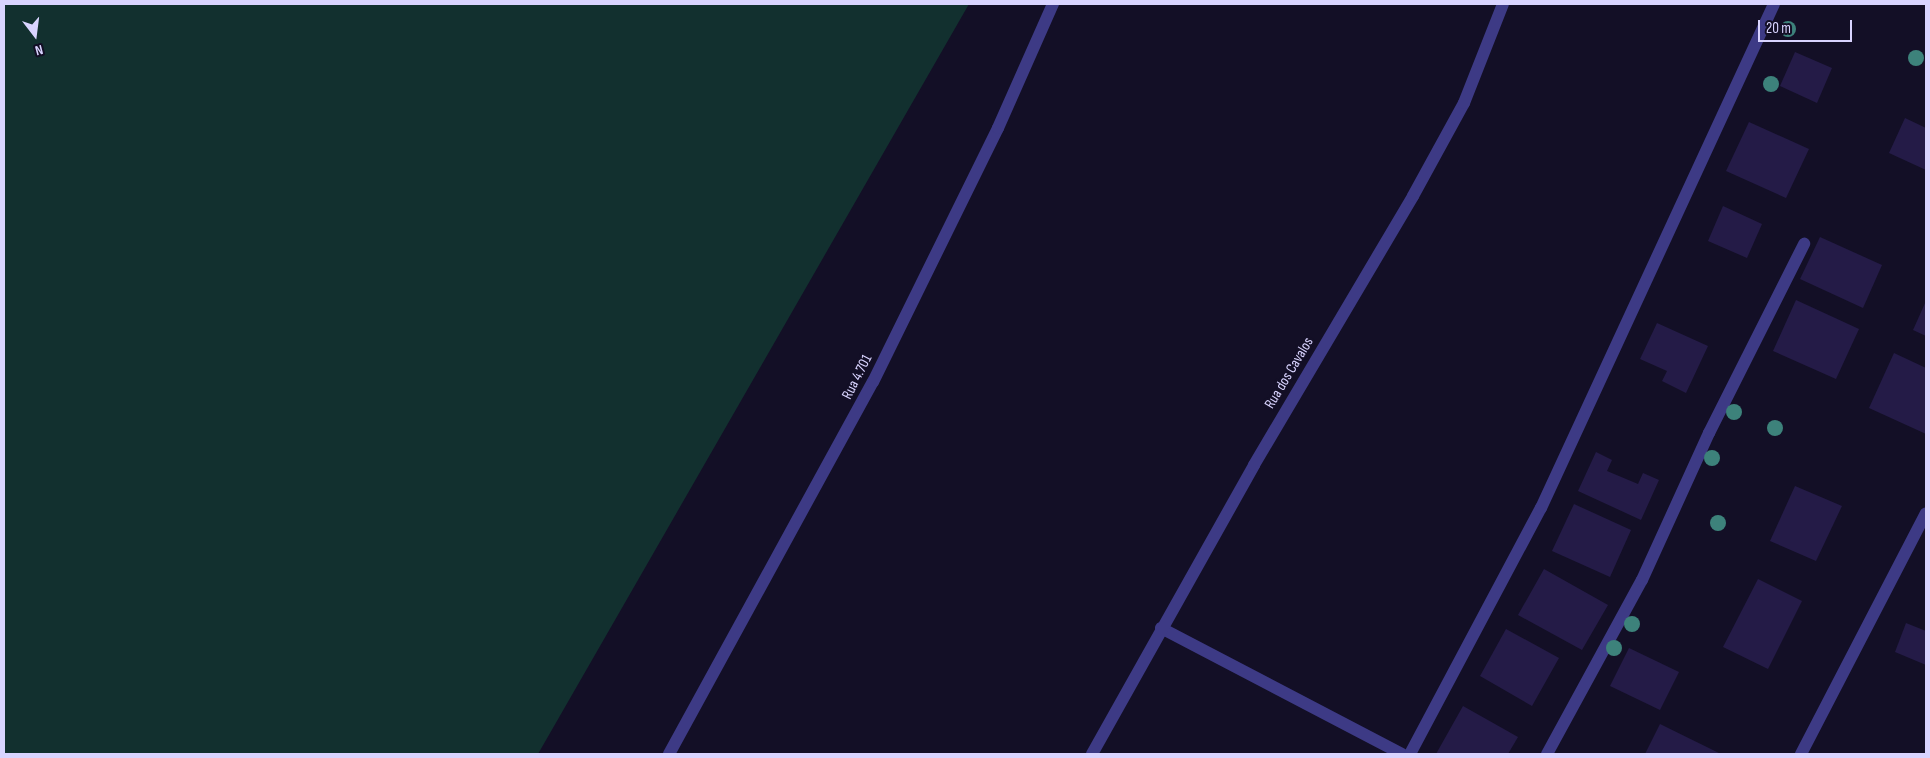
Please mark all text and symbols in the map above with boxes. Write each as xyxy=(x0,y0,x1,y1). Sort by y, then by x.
north arrow xyxy=(10,10,60,60)
scale bar xyxy=(1760,10,1854,42)
text: 20 m xyxy=(1766,19,1791,38)
text: N xyxy=(33,41,45,59)
street label: Rua dos Cavalos xyxy=(1261,334,1317,412)
street label: Rua 4.701 xyxy=(838,352,876,402)

